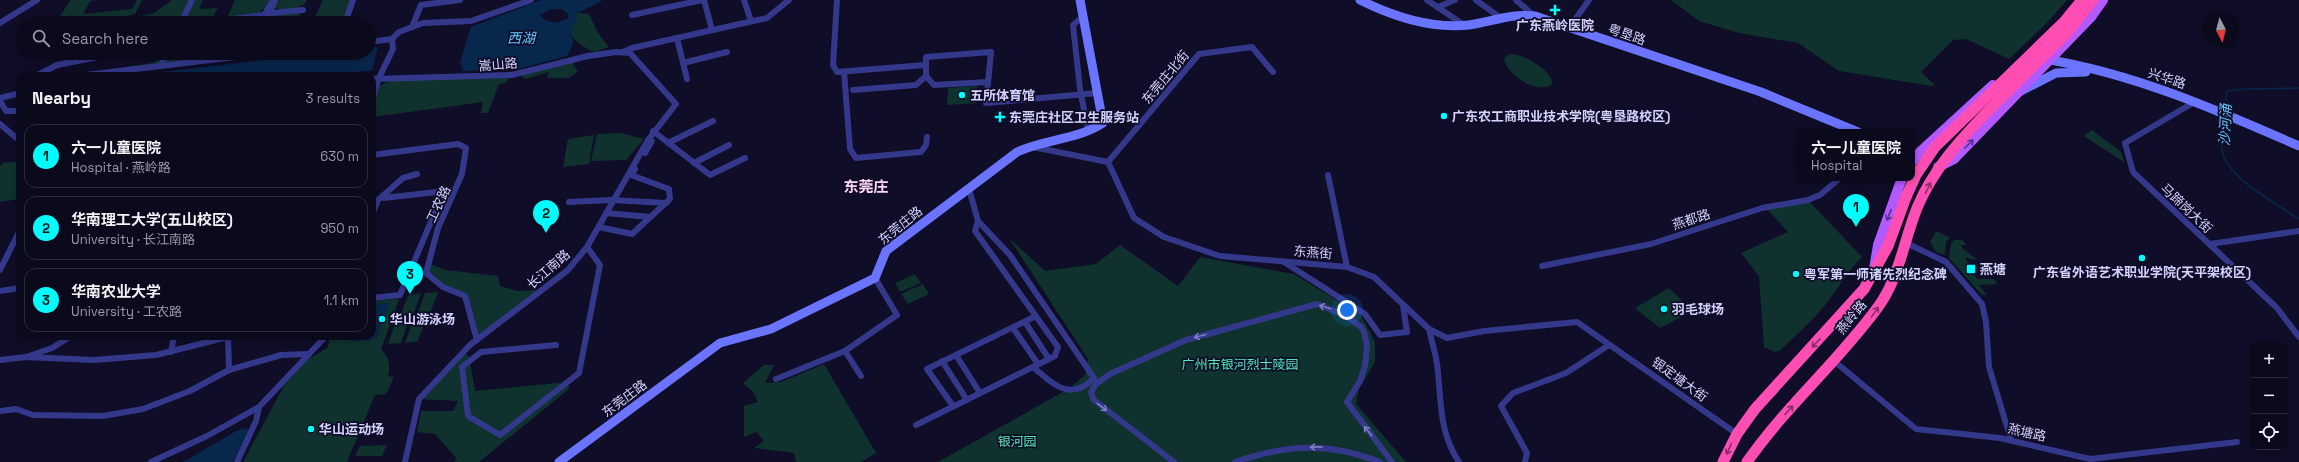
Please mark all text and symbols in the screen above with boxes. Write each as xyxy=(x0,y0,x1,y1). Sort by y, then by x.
marker: 广东燕岭医院 xyxy=(1549,4,1561,16)
north arrow xyxy=(2203,12,2239,48)
search box xyxy=(16,16,376,60)
place label: 广东燕岭医院 xyxy=(1516,17,1594,34)
street label: 粤垦路 xyxy=(1606,20,1648,49)
icon: search xyxy=(30,27,52,49)
text: Search here xyxy=(62,29,148,48)
water label: 西湖 xyxy=(507,29,537,47)
street label: 东莞庄北街 xyxy=(1138,47,1193,108)
street label: 嵩山路 xyxy=(478,54,518,75)
street label: 兴华路 xyxy=(2146,64,2188,93)
text: Nearby xyxy=(32,87,91,109)
place label: 五所体育馆 xyxy=(970,87,1035,104)
text: 3 results xyxy=(306,90,360,107)
marker: 五所体育馆 xyxy=(957,90,967,100)
water label: 沙河涌 xyxy=(2215,102,2235,146)
place label: 广东农工商职业技术学院(粤垦路校区) xyxy=(1452,108,1670,125)
place label: 东莞庄社区卫生服务站 xyxy=(1009,109,1139,126)
marker: 东莞庄社区卫生服务站 xyxy=(994,111,1006,123)
marker: 广东农工商职业技术学院(粤垦路校区) xyxy=(1439,111,1449,121)
popup xyxy=(1797,129,1915,181)
text: 六一儿童医院 xyxy=(71,138,161,157)
text: 六一儿童医院 xyxy=(1811,138,1901,157)
one-way arrow xyxy=(1964,139,1974,149)
text: 1 xyxy=(43,148,49,165)
text: 630 m xyxy=(320,148,359,165)
text: Hospital xyxy=(1811,157,1863,174)
text: Hospital · 燕岭路 xyxy=(71,159,171,176)
district label: 东莞庄 xyxy=(843,177,889,196)
street label: 马蹄岗大街 xyxy=(2157,180,2216,237)
one-way arrow xyxy=(1924,182,1932,194)
street label: 工农路 xyxy=(423,183,454,225)
pin: 1 xyxy=(1843,194,1869,227)
pin: 2 xyxy=(533,200,559,233)
street label: 东莞庄路 xyxy=(875,202,926,248)
street label: 燕都路 xyxy=(1670,205,1712,234)
one-way arrow xyxy=(1884,208,1892,220)
text: 华南理工大学(五山校区) xyxy=(71,210,233,229)
text: 2 xyxy=(42,220,50,237)
text: 950 m xyxy=(320,220,359,237)
text: University · 长江南路 xyxy=(71,231,195,248)
street label: 东燕街 xyxy=(1293,242,1333,263)
street label: 长江南路 xyxy=(523,246,574,293)
marker: 广东省外语艺术职业学院(天平架校区) xyxy=(2137,253,2147,263)
pin: 3 xyxy=(397,261,423,294)
place label: 燕塘 xyxy=(1980,261,2006,278)
marker: 燕塘 xyxy=(1965,263,1977,275)
place label: 广东省外语艺术职业学院(天平架校区) xyxy=(2033,264,2251,281)
place label: 粤军第一师诸先烈纪念碑 xyxy=(1804,266,1947,283)
marker: 粤军第一师诸先烈纪念碑 xyxy=(1791,269,1801,279)
text: 华南农业大学 xyxy=(71,282,161,301)
text: 3 xyxy=(42,292,50,309)
text: 1.1 km xyxy=(324,292,359,309)
street label: 燕岭路 xyxy=(1833,297,1870,338)
your location xyxy=(1337,300,1357,320)
place label: 羽毛球场 xyxy=(1672,301,1724,318)
text: University · 工农路 xyxy=(71,303,182,320)
one-way arrow xyxy=(1319,303,1332,310)
marker: 羽毛球场 xyxy=(1659,304,1669,314)
one-way arrow xyxy=(1870,307,1879,318)
place label: 华山游泳场 xyxy=(390,311,455,328)
marker: 华山游泳场 xyxy=(377,314,387,324)
one-way arrow xyxy=(1193,333,1206,340)
one-way arrow xyxy=(1811,338,1821,348)
map controls xyxy=(2251,342,2287,450)
button: + xyxy=(2251,342,2287,378)
street label: 银定塘大街 xyxy=(1648,353,1711,405)
park label: 广州市银河烈士陵园 xyxy=(1181,356,1299,373)
street label: 东莞庄路 xyxy=(598,376,650,421)
button: − xyxy=(2251,378,2287,414)
one-way arrow xyxy=(1097,403,1108,411)
one-way arrow xyxy=(1784,405,1794,415)
button: locate xyxy=(2251,414,2287,450)
street label: 燕塘路 xyxy=(2006,420,2048,445)
place label: 华山运动场 xyxy=(319,421,384,438)
marker: 华山运动场 xyxy=(306,424,316,434)
one-way arrow xyxy=(1363,426,1372,437)
park label: 银河园 xyxy=(997,433,1037,450)
one-way arrow xyxy=(1309,443,1322,451)
one-way arrow xyxy=(1725,443,1732,455)

